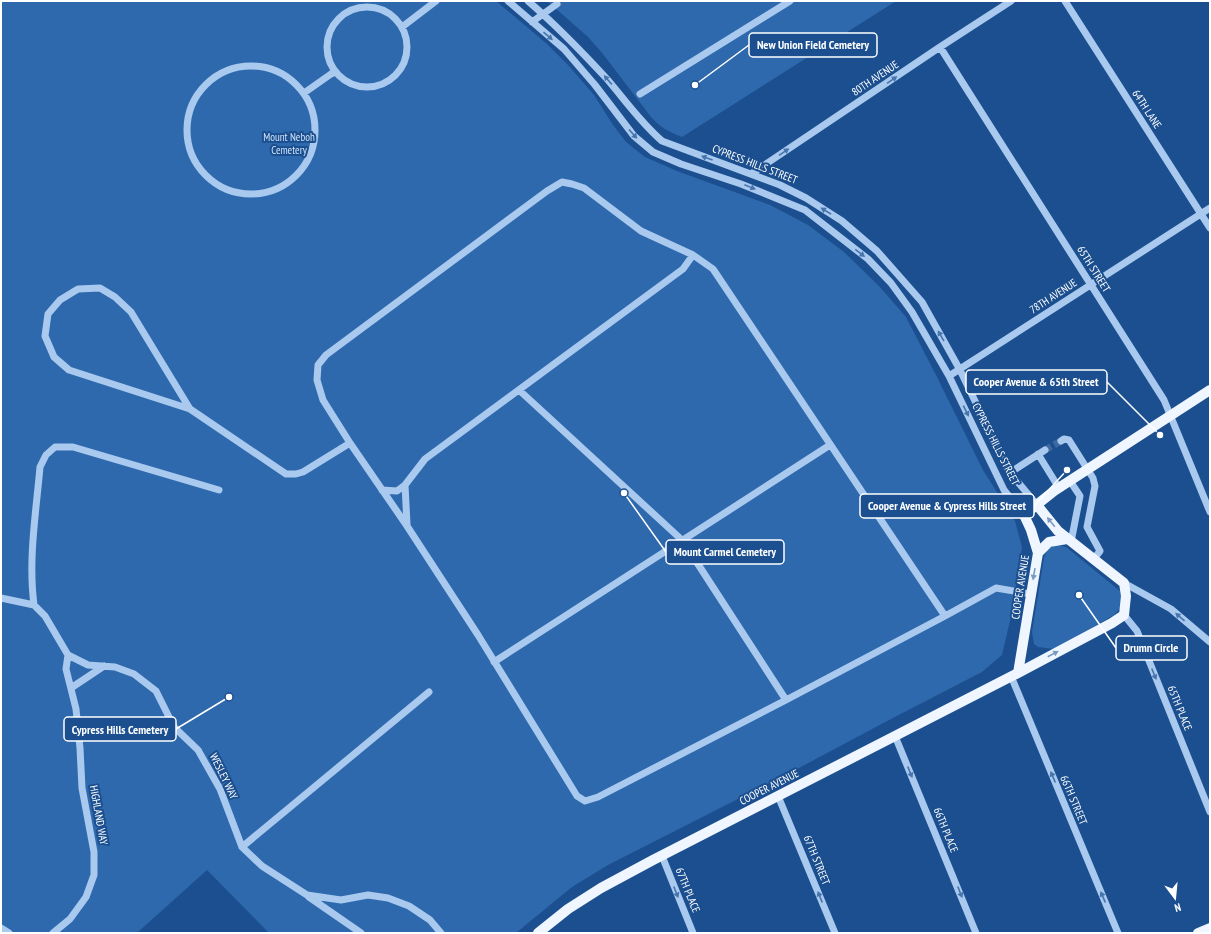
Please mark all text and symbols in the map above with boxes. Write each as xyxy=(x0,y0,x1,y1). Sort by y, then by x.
one-way arrow xyxy=(543,31,554,40)
callout: New Union Field Cemetery xyxy=(749,33,877,57)
text: New Union Field Cemetery xyxy=(757,37,869,52)
street label: 80TH AVENUE xyxy=(849,57,901,99)
one-way arrow xyxy=(603,75,612,86)
one-way arrow xyxy=(886,76,897,83)
street label: 64TH LANE xyxy=(1129,87,1165,131)
one-way arrow xyxy=(628,129,638,139)
park label: Mount Neboh Cemetery xyxy=(263,130,315,157)
street label: CYPRESS HILLS STREET xyxy=(710,141,800,187)
one-way arrow xyxy=(778,148,789,156)
one-way arrow xyxy=(701,155,713,161)
one-way arrow xyxy=(744,185,756,191)
one-way arrow xyxy=(820,207,832,214)
street label: 65TH STREET xyxy=(1074,243,1114,295)
one-way arrow xyxy=(855,249,866,257)
street label: 78TH AVENUE xyxy=(1027,275,1080,316)
one-way arrow xyxy=(937,330,944,342)
callout: Cooper Avenue & 65th Street xyxy=(966,370,1107,394)
text: Cooper Avenue & 65th Street xyxy=(974,374,1099,389)
street label: CYPRESS HILLS STREET xyxy=(969,401,1023,487)
one-way arrow xyxy=(963,405,969,417)
callout: Cooper Avenue & Cypress Hills Street xyxy=(860,494,1034,518)
text: Cooper Avenue & Cypress Hills Street xyxy=(868,498,1027,513)
one-way arrow xyxy=(1046,517,1055,528)
callout: Mount Carmel Cemetery xyxy=(666,540,784,564)
text: Mount Carmel Cemetery xyxy=(674,544,776,559)
street label: COOPER AVENUE xyxy=(1008,554,1032,620)
one-way arrow xyxy=(1031,567,1037,580)
one-way arrow xyxy=(1175,613,1186,622)
callout: Drumn Circle xyxy=(1116,636,1187,660)
text: Drumn Circle xyxy=(1124,640,1178,655)
one-way arrow xyxy=(1047,651,1058,658)
one-way arrow xyxy=(1151,668,1157,679)
street label: 65TH PLACE xyxy=(1165,683,1195,733)
callout: Cypress Hills Cemetery xyxy=(64,717,176,741)
text: Cypress Hills Cemetery xyxy=(72,722,168,737)
street label: WESLEY WAY xyxy=(207,751,241,801)
street label: COOPER AVENUE xyxy=(737,766,801,808)
one-way arrow xyxy=(908,766,914,778)
one-way arrow xyxy=(1049,770,1055,782)
street label: 66TH STREET xyxy=(1057,773,1091,827)
street label: HIGHLAND WAY xyxy=(87,784,111,846)
street label: 66TH PLACE xyxy=(931,805,961,855)
street label: 67TH STREET xyxy=(801,833,833,887)
street label: 67TH PLACE xyxy=(673,865,703,915)
north arrow xyxy=(1155,878,1195,918)
one-way arrow xyxy=(674,886,680,898)
one-way arrow xyxy=(957,886,963,898)
one-way arrow xyxy=(817,891,823,902)
one-way arrow xyxy=(1099,891,1106,903)
text: N xyxy=(1173,900,1183,915)

